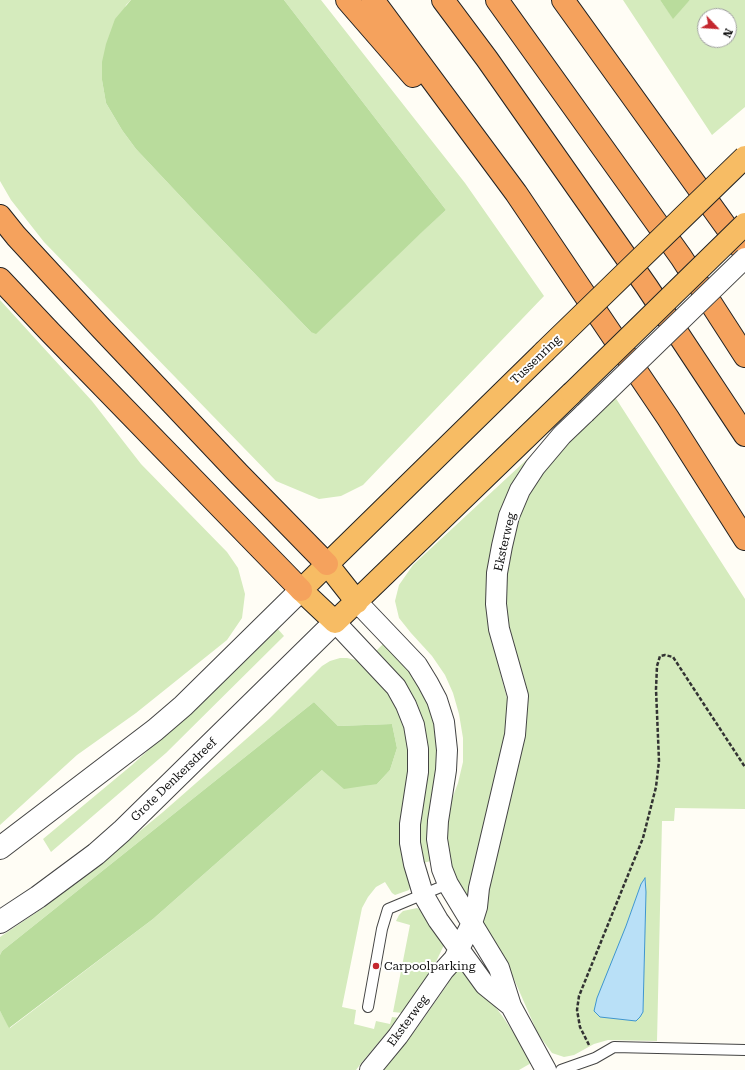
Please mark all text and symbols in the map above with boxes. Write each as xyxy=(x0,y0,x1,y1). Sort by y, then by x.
north arrow xyxy=(697,8,737,48)
text: N xyxy=(720,26,735,39)
street label: Tussenring xyxy=(508,332,564,388)
street label: Eksterweg xyxy=(491,511,519,573)
street label: Grote Denkersdreef xyxy=(128,735,220,825)
place label: Carpoolparking xyxy=(384,959,475,973)
marker: Carpoolparking xyxy=(371,961,381,971)
street label: Eksterweg xyxy=(385,992,431,1050)

